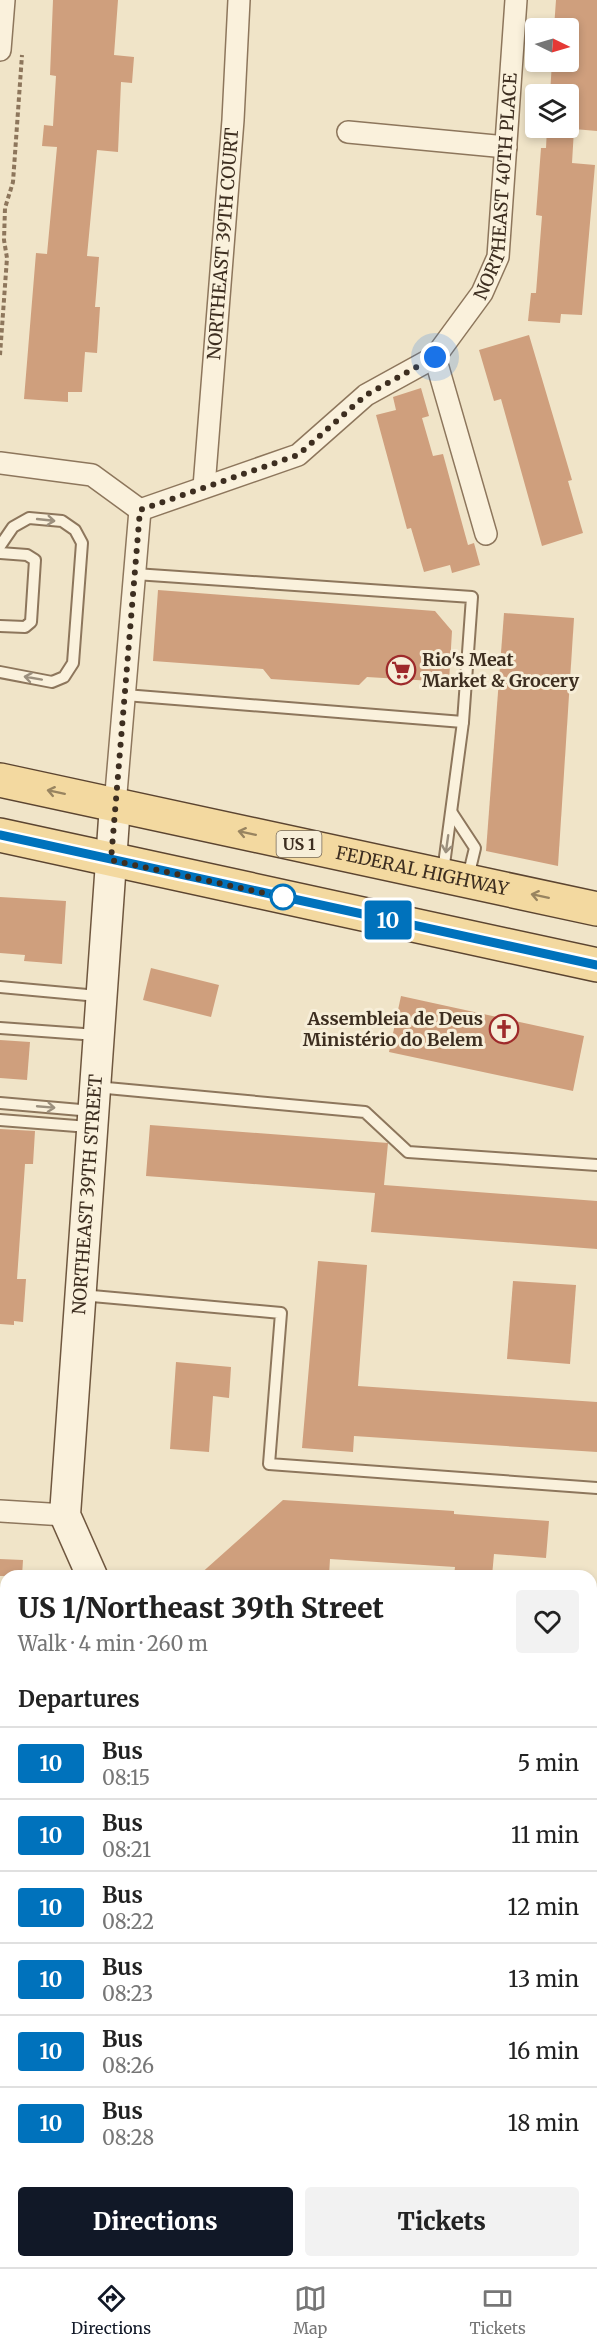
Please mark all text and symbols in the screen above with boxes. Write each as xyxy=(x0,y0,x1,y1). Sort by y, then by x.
north arrow xyxy=(525,18,579,72)
map controls xyxy=(525,18,579,138)
street label: NORTHEAST 40TH PLACE xyxy=(468,72,522,303)
button: layers xyxy=(525,84,579,138)
street label: NORTHEAST 39TH COURT xyxy=(202,126,243,361)
your location xyxy=(420,342,450,372)
one-way arrow xyxy=(35,515,55,526)
place label: Rio's Meat Market & Grocery xyxy=(422,648,580,692)
supermarket icon: Rio's Meat Market & Grocery xyxy=(385,654,417,686)
one-way arrow xyxy=(24,672,44,683)
one-way arrow xyxy=(47,786,66,798)
one-way arrow xyxy=(237,827,257,838)
road number: US 1 xyxy=(276,831,322,857)
one-way arrow xyxy=(442,834,453,854)
street label: FEDERAL HIGHWAY xyxy=(334,841,511,901)
unlabelled marker xyxy=(270,884,296,910)
one-way arrow xyxy=(531,890,550,902)
line badge: 10 xyxy=(361,900,415,940)
text: 10 xyxy=(377,907,399,934)
place label: Assembleia de Deus Ministério do Belem xyxy=(303,1007,483,1051)
church icon: Assembleia de Deus Ministério do Belem xyxy=(488,1013,520,1045)
street label: NORTHEAST 39TH STREET xyxy=(67,1073,107,1315)
one-way arrow xyxy=(36,1102,56,1113)
text: US 1/Northeast 39th Street xyxy=(18,1590,384,1626)
button: heart xyxy=(516,1590,579,1653)
text: Walk · 4 min · 260 m xyxy=(18,1631,208,1656)
text: Departures xyxy=(18,1685,140,1713)
text: Bus xyxy=(102,1737,143,1765)
text: 5 min xyxy=(517,1749,579,1777)
text: 10 xyxy=(40,1750,62,1777)
text: 08:15 xyxy=(102,1765,150,1790)
text: Bus xyxy=(102,1809,143,1837)
text: 11 min xyxy=(511,1821,579,1849)
text: 10 xyxy=(40,1822,62,1849)
text: 08:21 xyxy=(102,1837,151,1862)
text: Bus xyxy=(102,1881,143,1909)
text: 12 min xyxy=(508,1893,579,1921)
text: 10 xyxy=(40,1894,62,1921)
text: 08:22 xyxy=(102,1909,154,1934)
text: Bus xyxy=(102,1953,143,1981)
text: 13 min xyxy=(508,1965,579,1993)
text: 10 xyxy=(40,1966,62,1993)
text: 08:23 xyxy=(102,1981,153,2006)
text: Bus xyxy=(102,2025,143,2053)
text: 16 min xyxy=(508,2037,579,2065)
text: 10 xyxy=(40,2038,62,2065)
text: 08:26 xyxy=(102,2053,154,2078)
text: Bus xyxy=(102,2097,143,2125)
text: 18 min xyxy=(508,2109,579,2137)
text: 10 xyxy=(40,2110,62,2137)
text: 08:28 xyxy=(102,2125,154,2150)
button: Directions xyxy=(18,2187,293,2256)
button: Tickets xyxy=(305,2187,579,2256)
tab: Directions xyxy=(71,2282,151,2338)
tab: Map xyxy=(293,2282,327,2338)
tab: Tickets xyxy=(469,2282,526,2338)

